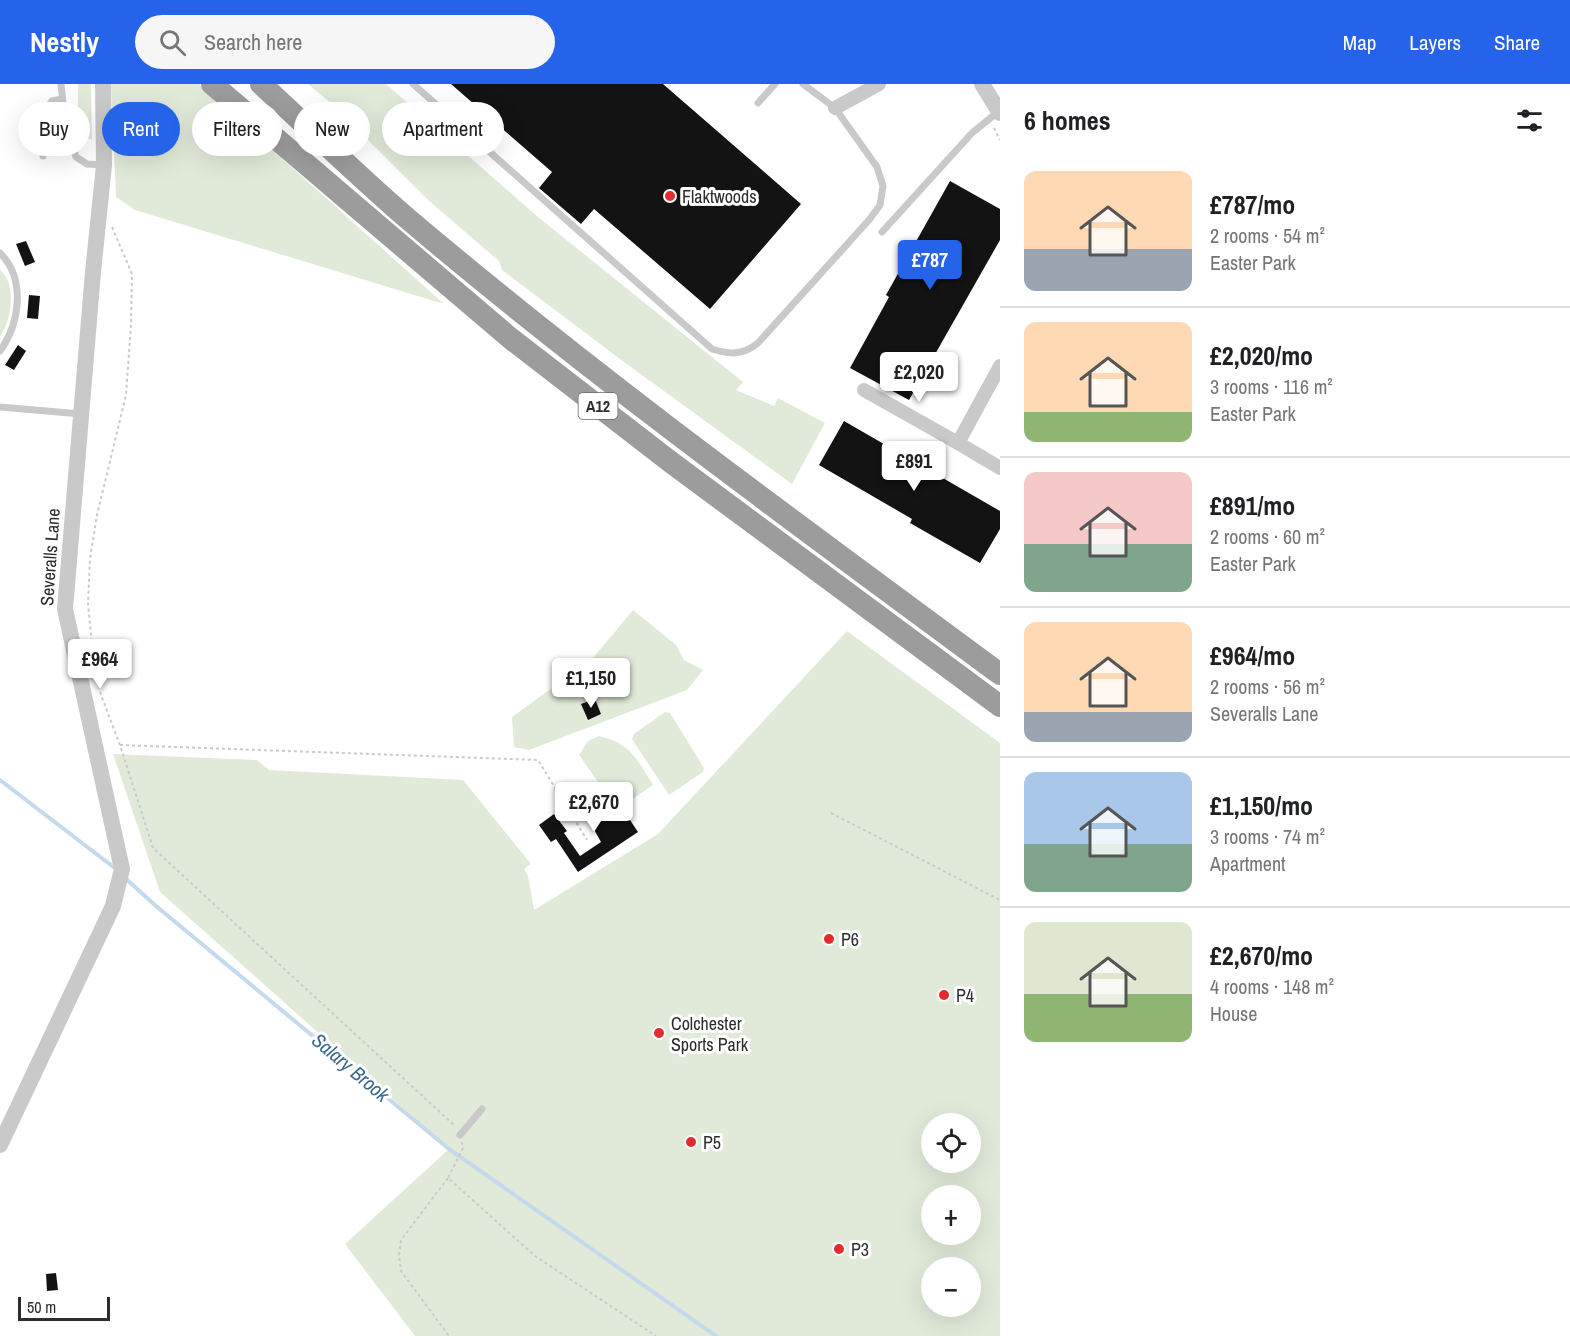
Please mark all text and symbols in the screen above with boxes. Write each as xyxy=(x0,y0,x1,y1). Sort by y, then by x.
search box xyxy=(135,15,555,69)
text: Nestly xyxy=(30,23,99,61)
icon: search xyxy=(156,26,189,59)
text: Search here xyxy=(204,27,302,57)
text: Map xyxy=(1343,28,1376,57)
text: Layers xyxy=(1409,28,1461,57)
text: Share xyxy=(1494,28,1540,57)
chip: Buy xyxy=(18,102,90,156)
chip: Rent xyxy=(102,102,180,156)
chip: Filters xyxy=(192,102,282,156)
chip: New xyxy=(294,102,370,156)
chip: Apartment xyxy=(382,102,504,156)
text: 6 homes xyxy=(1024,103,1111,138)
icon: filters xyxy=(1513,104,1546,137)
place label: Flaktwoods xyxy=(682,184,757,209)
text: £787/mo xyxy=(1210,187,1295,222)
marker: Flaktwoods xyxy=(663,189,677,203)
icon: home xyxy=(1072,195,1144,267)
text: 2 rooms · 54 m² xyxy=(1210,222,1325,249)
pin: £787 xyxy=(894,240,966,291)
text: £787 xyxy=(912,246,948,273)
text: Easter Park xyxy=(1210,249,1296,276)
text: £2,020/mo xyxy=(1210,338,1313,373)
icon: home xyxy=(1072,346,1144,418)
pin: £2,020 xyxy=(870,352,968,403)
text: £2,020 xyxy=(894,358,944,385)
text: 3 rooms · 116 m² xyxy=(1210,373,1333,400)
road number: A12 xyxy=(578,393,618,419)
text: Easter Park xyxy=(1210,400,1296,427)
pin: £891 xyxy=(878,441,950,492)
text: £891 xyxy=(896,447,932,474)
text: £891/mo xyxy=(1210,488,1295,523)
icon: home xyxy=(1072,496,1144,568)
street label: Severalls Lane xyxy=(34,507,66,607)
text: 2 rooms · 60 m² xyxy=(1210,523,1325,550)
text: Easter Park xyxy=(1210,550,1296,577)
text: £964/mo xyxy=(1210,638,1295,673)
pin: £964 xyxy=(64,639,136,690)
text: £964 xyxy=(82,645,118,672)
icon: home xyxy=(1072,646,1144,718)
pin: £1,150 xyxy=(542,658,640,709)
text: £1,150 xyxy=(566,664,616,691)
text: 2 rooms · 56 m² xyxy=(1210,673,1325,700)
text: Severalls Lane xyxy=(1210,700,1318,727)
pin: £2,670 xyxy=(545,782,643,833)
text: £2,670 xyxy=(569,788,619,815)
text: £1,150/mo xyxy=(1210,788,1313,823)
icon: home xyxy=(1072,796,1144,868)
text: 3 rooms · 74 m² xyxy=(1210,823,1325,850)
text: Apartment xyxy=(1210,850,1286,877)
place label: P6 xyxy=(841,927,859,952)
marker: P6 xyxy=(822,932,836,946)
text: £2,670/mo xyxy=(1210,938,1313,973)
icon: home xyxy=(1072,946,1144,1018)
text: 4 rooms · 148 m² xyxy=(1210,973,1334,1000)
place label: P4 xyxy=(956,983,974,1008)
marker: P4 xyxy=(937,988,951,1002)
text: House xyxy=(1210,1000,1257,1027)
place label: Colchester Sports Park xyxy=(671,1011,749,1057)
water label: Salary Brook xyxy=(306,1026,396,1108)
marker: Colchester Sports Park xyxy=(652,1026,666,1040)
map controls xyxy=(921,1113,981,1317)
button: locate xyxy=(921,1113,981,1173)
place label: P5 xyxy=(703,1130,721,1155)
marker: P5 xyxy=(684,1135,698,1149)
button: + xyxy=(921,1185,981,1245)
place label: P3 xyxy=(851,1237,869,1262)
marker: P3 xyxy=(832,1242,846,1256)
button: − xyxy=(921,1257,981,1317)
scale bar xyxy=(18,1294,110,1322)
text: 50 m xyxy=(27,1296,56,1318)

